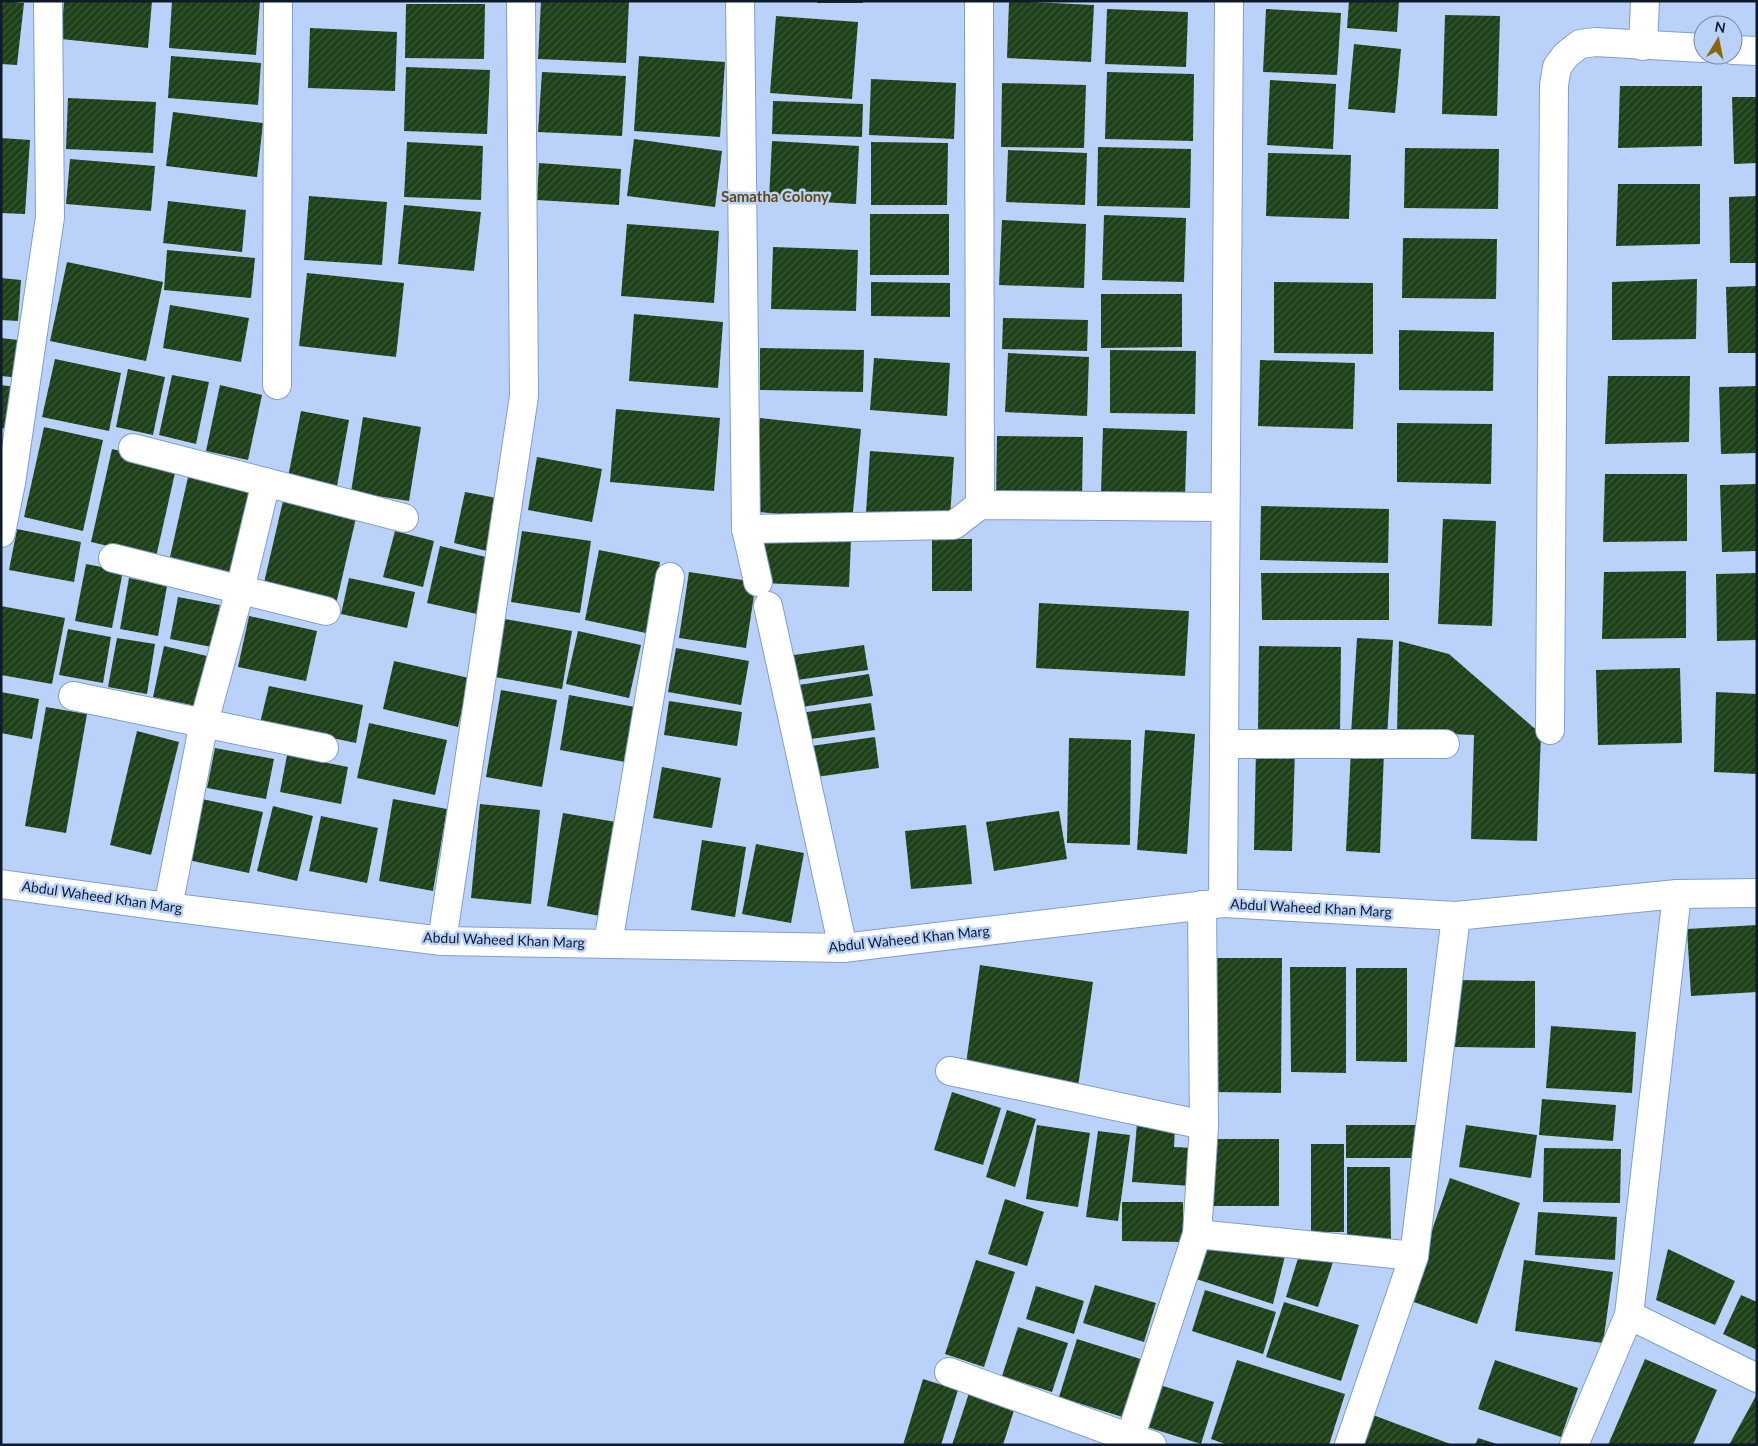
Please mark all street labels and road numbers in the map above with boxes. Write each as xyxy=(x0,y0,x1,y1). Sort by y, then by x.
street label: Abdul Waheed Khan Marg xyxy=(21,877,183,916)
street label: Abdul Waheed Khan Marg xyxy=(1230,895,1392,920)
street label: Abdul Waheed Khan Marg xyxy=(828,922,990,955)
street label: Abdul Waheed Khan Marg xyxy=(423,928,585,951)

